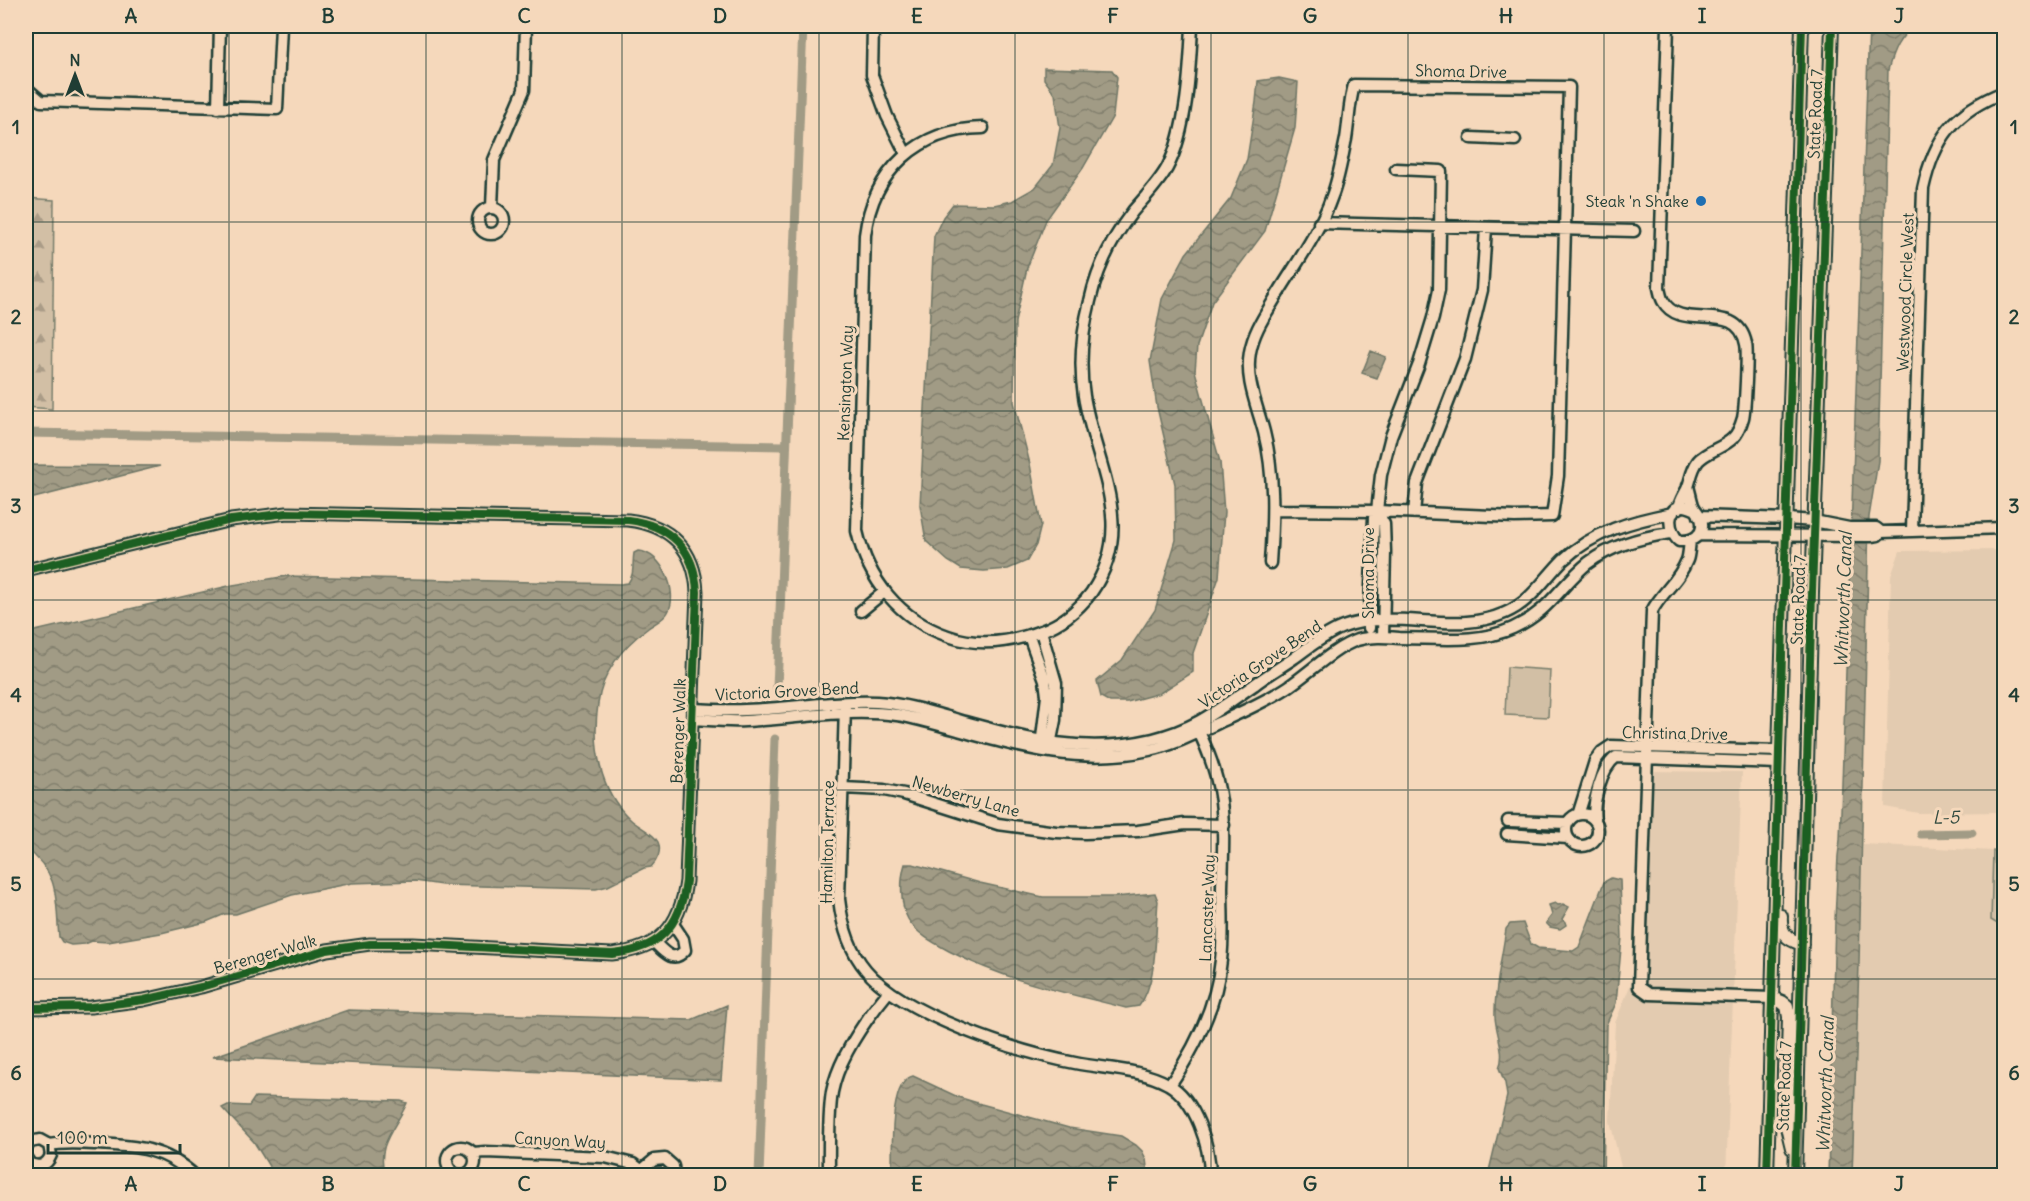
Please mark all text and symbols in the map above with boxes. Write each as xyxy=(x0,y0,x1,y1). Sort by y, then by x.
text: A xyxy=(125,3,138,28)
text: B xyxy=(321,3,335,28)
text: C xyxy=(517,3,531,28)
text: D xyxy=(713,3,727,28)
text: E xyxy=(911,3,923,28)
text: F xyxy=(1107,3,1119,28)
text: G xyxy=(1303,3,1317,28)
text: H xyxy=(1499,3,1513,28)
text: I xyxy=(1698,3,1707,28)
text: J xyxy=(1894,3,1905,28)
north arrow xyxy=(45,45,105,105)
text: N xyxy=(69,50,81,70)
street label: Shoma Drive xyxy=(1415,60,1507,82)
street label: State Road 7 xyxy=(1803,69,1827,159)
text: 1 xyxy=(12,114,20,139)
text: 1 xyxy=(2010,114,2018,139)
place label: Steak 'n Shake xyxy=(1585,191,1689,211)
marker: Steak 'n Shake xyxy=(1694,194,1708,208)
street label: Westwood Circle West xyxy=(1892,212,1918,372)
text: 2 xyxy=(11,304,22,329)
text: 2 xyxy=(2009,304,2020,329)
street label: Kensington Way xyxy=(833,325,857,441)
text: 3 xyxy=(10,493,22,518)
text: 3 xyxy=(2008,493,2020,518)
street label: Shoma Drive xyxy=(1358,527,1378,619)
water label: Whitworth Canal xyxy=(1829,529,1857,668)
street label: State Road 7 xyxy=(1786,555,1810,645)
street label: Victoria Grove Bend xyxy=(1195,615,1325,713)
street label: Victoria Grove Bend xyxy=(715,677,859,705)
street label: Berenger Walk xyxy=(666,678,690,784)
text: 4 xyxy=(10,682,22,707)
text: 4 xyxy=(2008,682,2020,707)
street label: Christina Drive xyxy=(1622,722,1728,744)
street label: Newberry Lane xyxy=(910,771,1022,821)
street label: Hamilton Terrace xyxy=(816,780,838,904)
water label: L-5 xyxy=(1933,805,1961,829)
street label: Lancaster Way xyxy=(1195,854,1219,962)
text: 5 xyxy=(10,871,22,896)
text: 5 xyxy=(2008,871,2020,896)
street label: Berenger Walk xyxy=(211,930,319,978)
water label: Whitworth Canal xyxy=(1811,1014,1839,1153)
street label: State Road 7 xyxy=(1772,1041,1796,1131)
text: 6 xyxy=(10,1060,22,1085)
text: 6 xyxy=(2008,1060,2020,1085)
scale bar xyxy=(48,1117,180,1155)
text: 100 m xyxy=(57,1126,108,1149)
street label: Canyon Way xyxy=(514,1128,606,1152)
text: A xyxy=(125,1171,138,1196)
text: B xyxy=(321,1171,335,1196)
text: C xyxy=(517,1171,531,1196)
text: D xyxy=(713,1171,727,1196)
text: E xyxy=(911,1171,923,1196)
text: F xyxy=(1107,1171,1119,1196)
text: G xyxy=(1303,1171,1317,1196)
text: H xyxy=(1499,1171,1513,1196)
text: I xyxy=(1698,1171,1707,1196)
text: J xyxy=(1894,1171,1905,1196)

